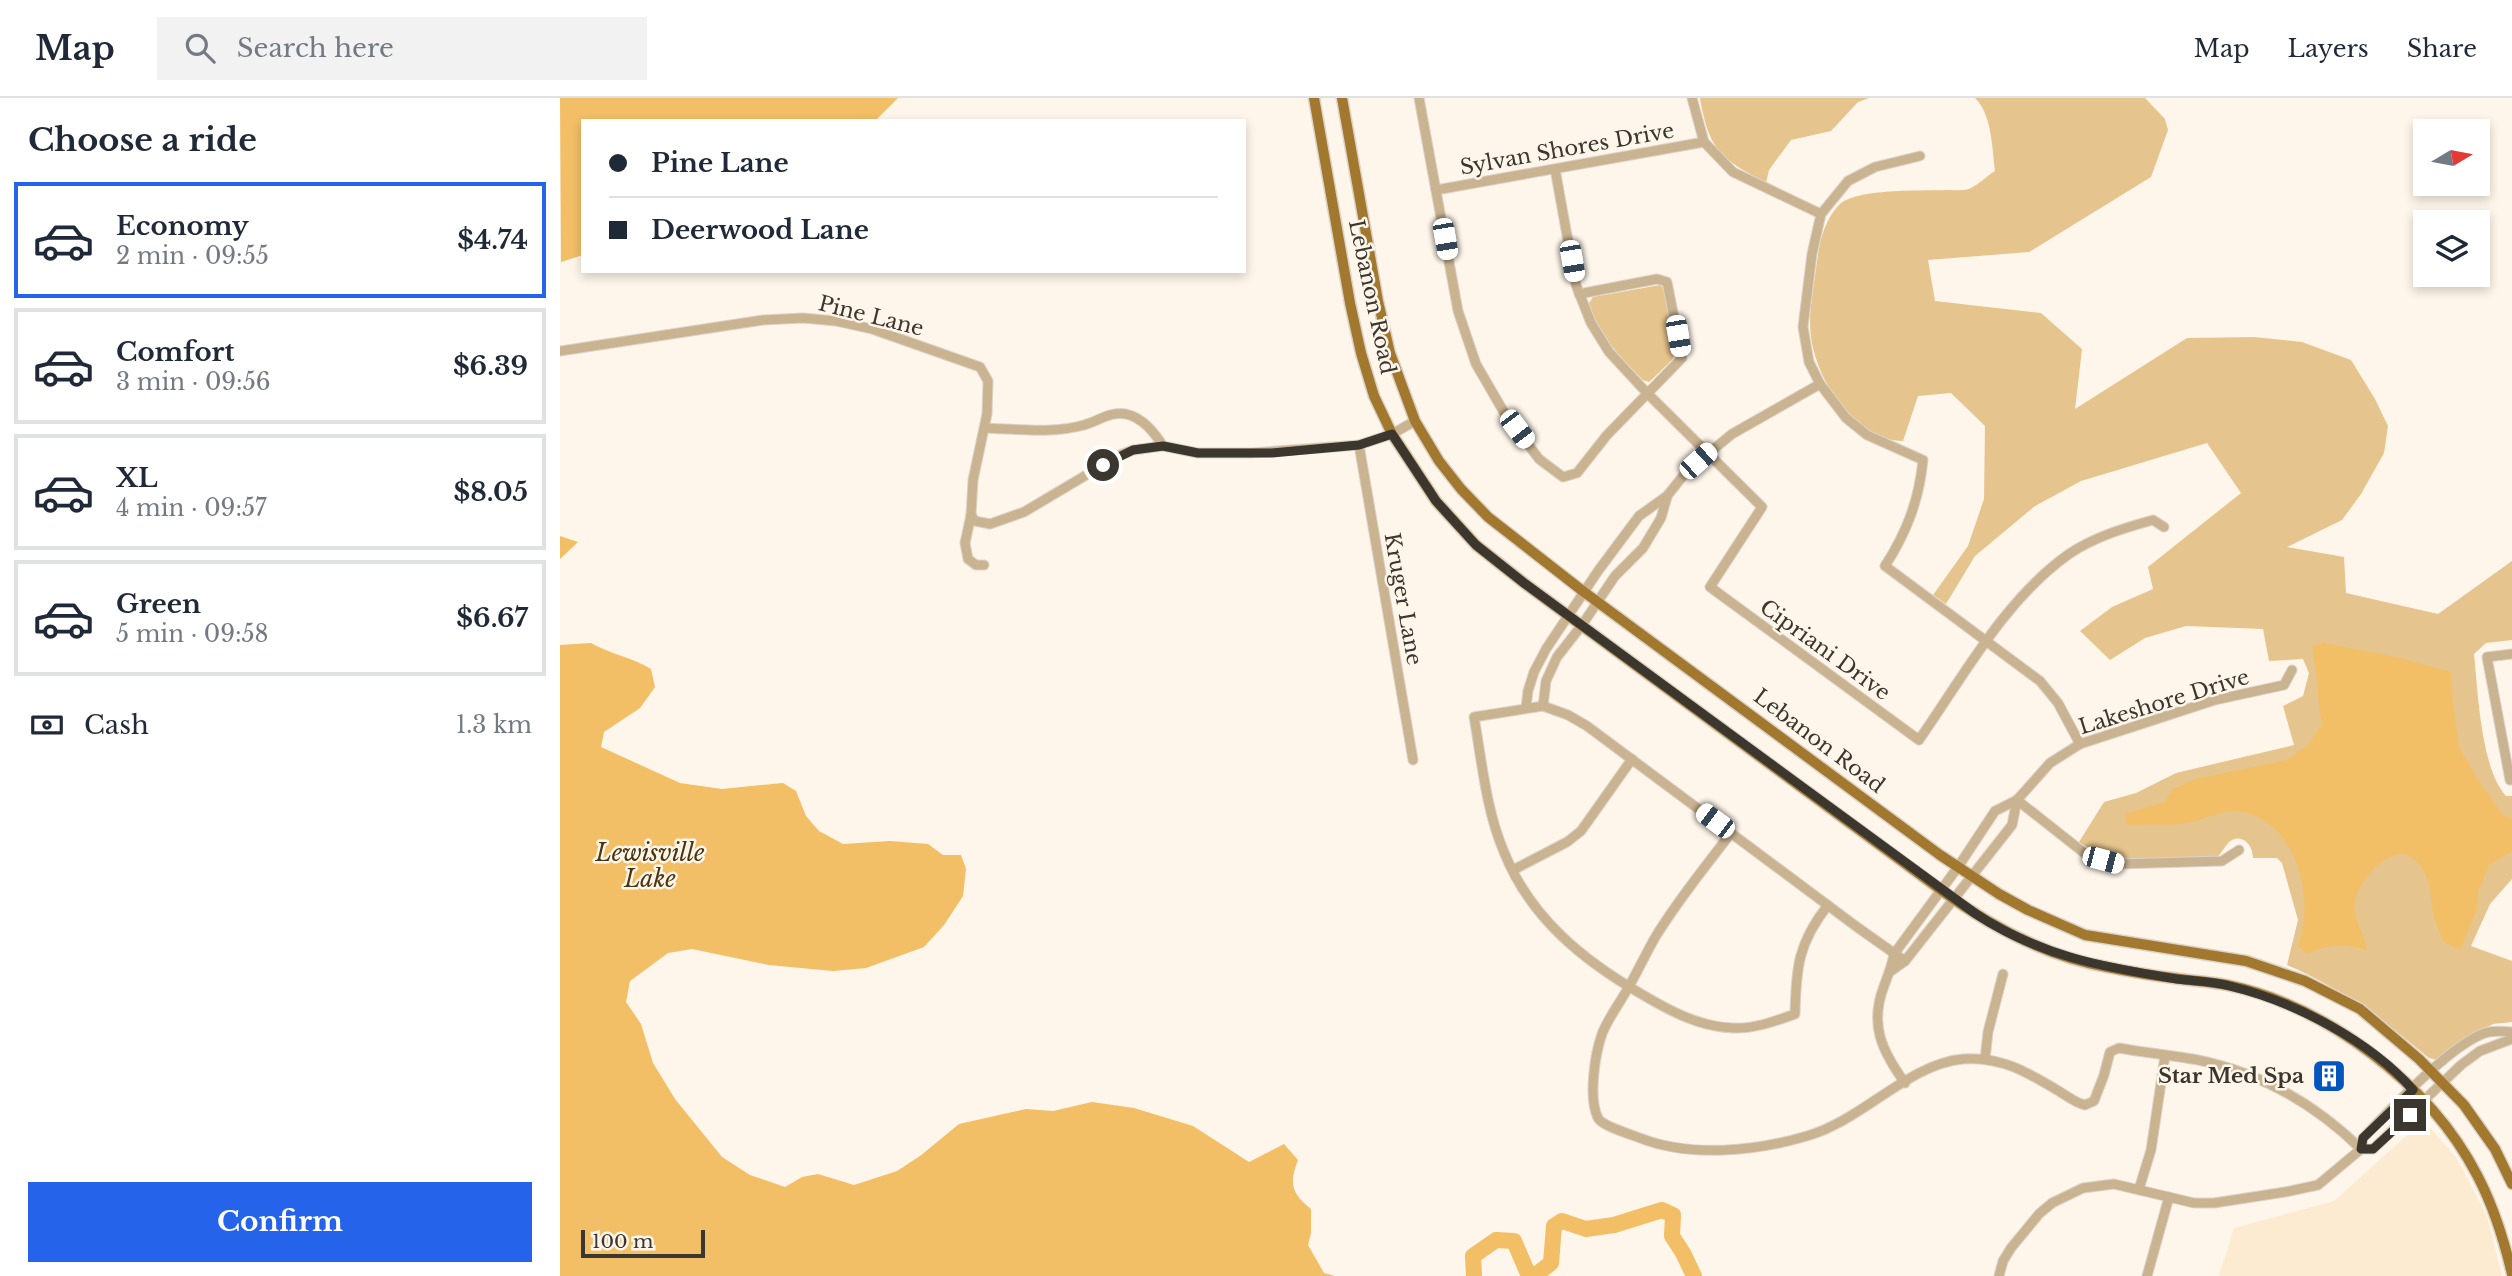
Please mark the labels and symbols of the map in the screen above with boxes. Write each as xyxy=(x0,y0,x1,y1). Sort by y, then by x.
street label: Sylvan Shores Drive xyxy=(1458,117,1676,181)
north arrow xyxy=(2413,119,2490,196)
car xyxy=(1432,216,1459,262)
street label: Lebanon Road xyxy=(1343,217,1401,377)
car xyxy=(1559,238,1586,284)
street label: Pine Lane xyxy=(816,290,926,342)
car xyxy=(1665,313,1692,359)
car xyxy=(1496,406,1539,452)
car xyxy=(1676,439,1721,483)
route start xyxy=(1087,449,1119,481)
street label: Kruger Lane xyxy=(1379,531,1427,667)
street label: Cipriani Drive xyxy=(1755,594,1895,706)
street label: Lakeshore Drive xyxy=(2076,664,2252,740)
street label: Lebanon Road xyxy=(1748,683,1890,799)
car xyxy=(1692,800,1739,842)
water label: Lewisville Lake xyxy=(595,839,705,893)
car xyxy=(2080,844,2127,876)
building icon: Star Med Spa xyxy=(2310,1057,2348,1095)
place label: Star Med Spa xyxy=(2158,1063,2304,1089)
route end xyxy=(2394,1099,2426,1131)
scale bar xyxy=(581,1227,705,1259)

